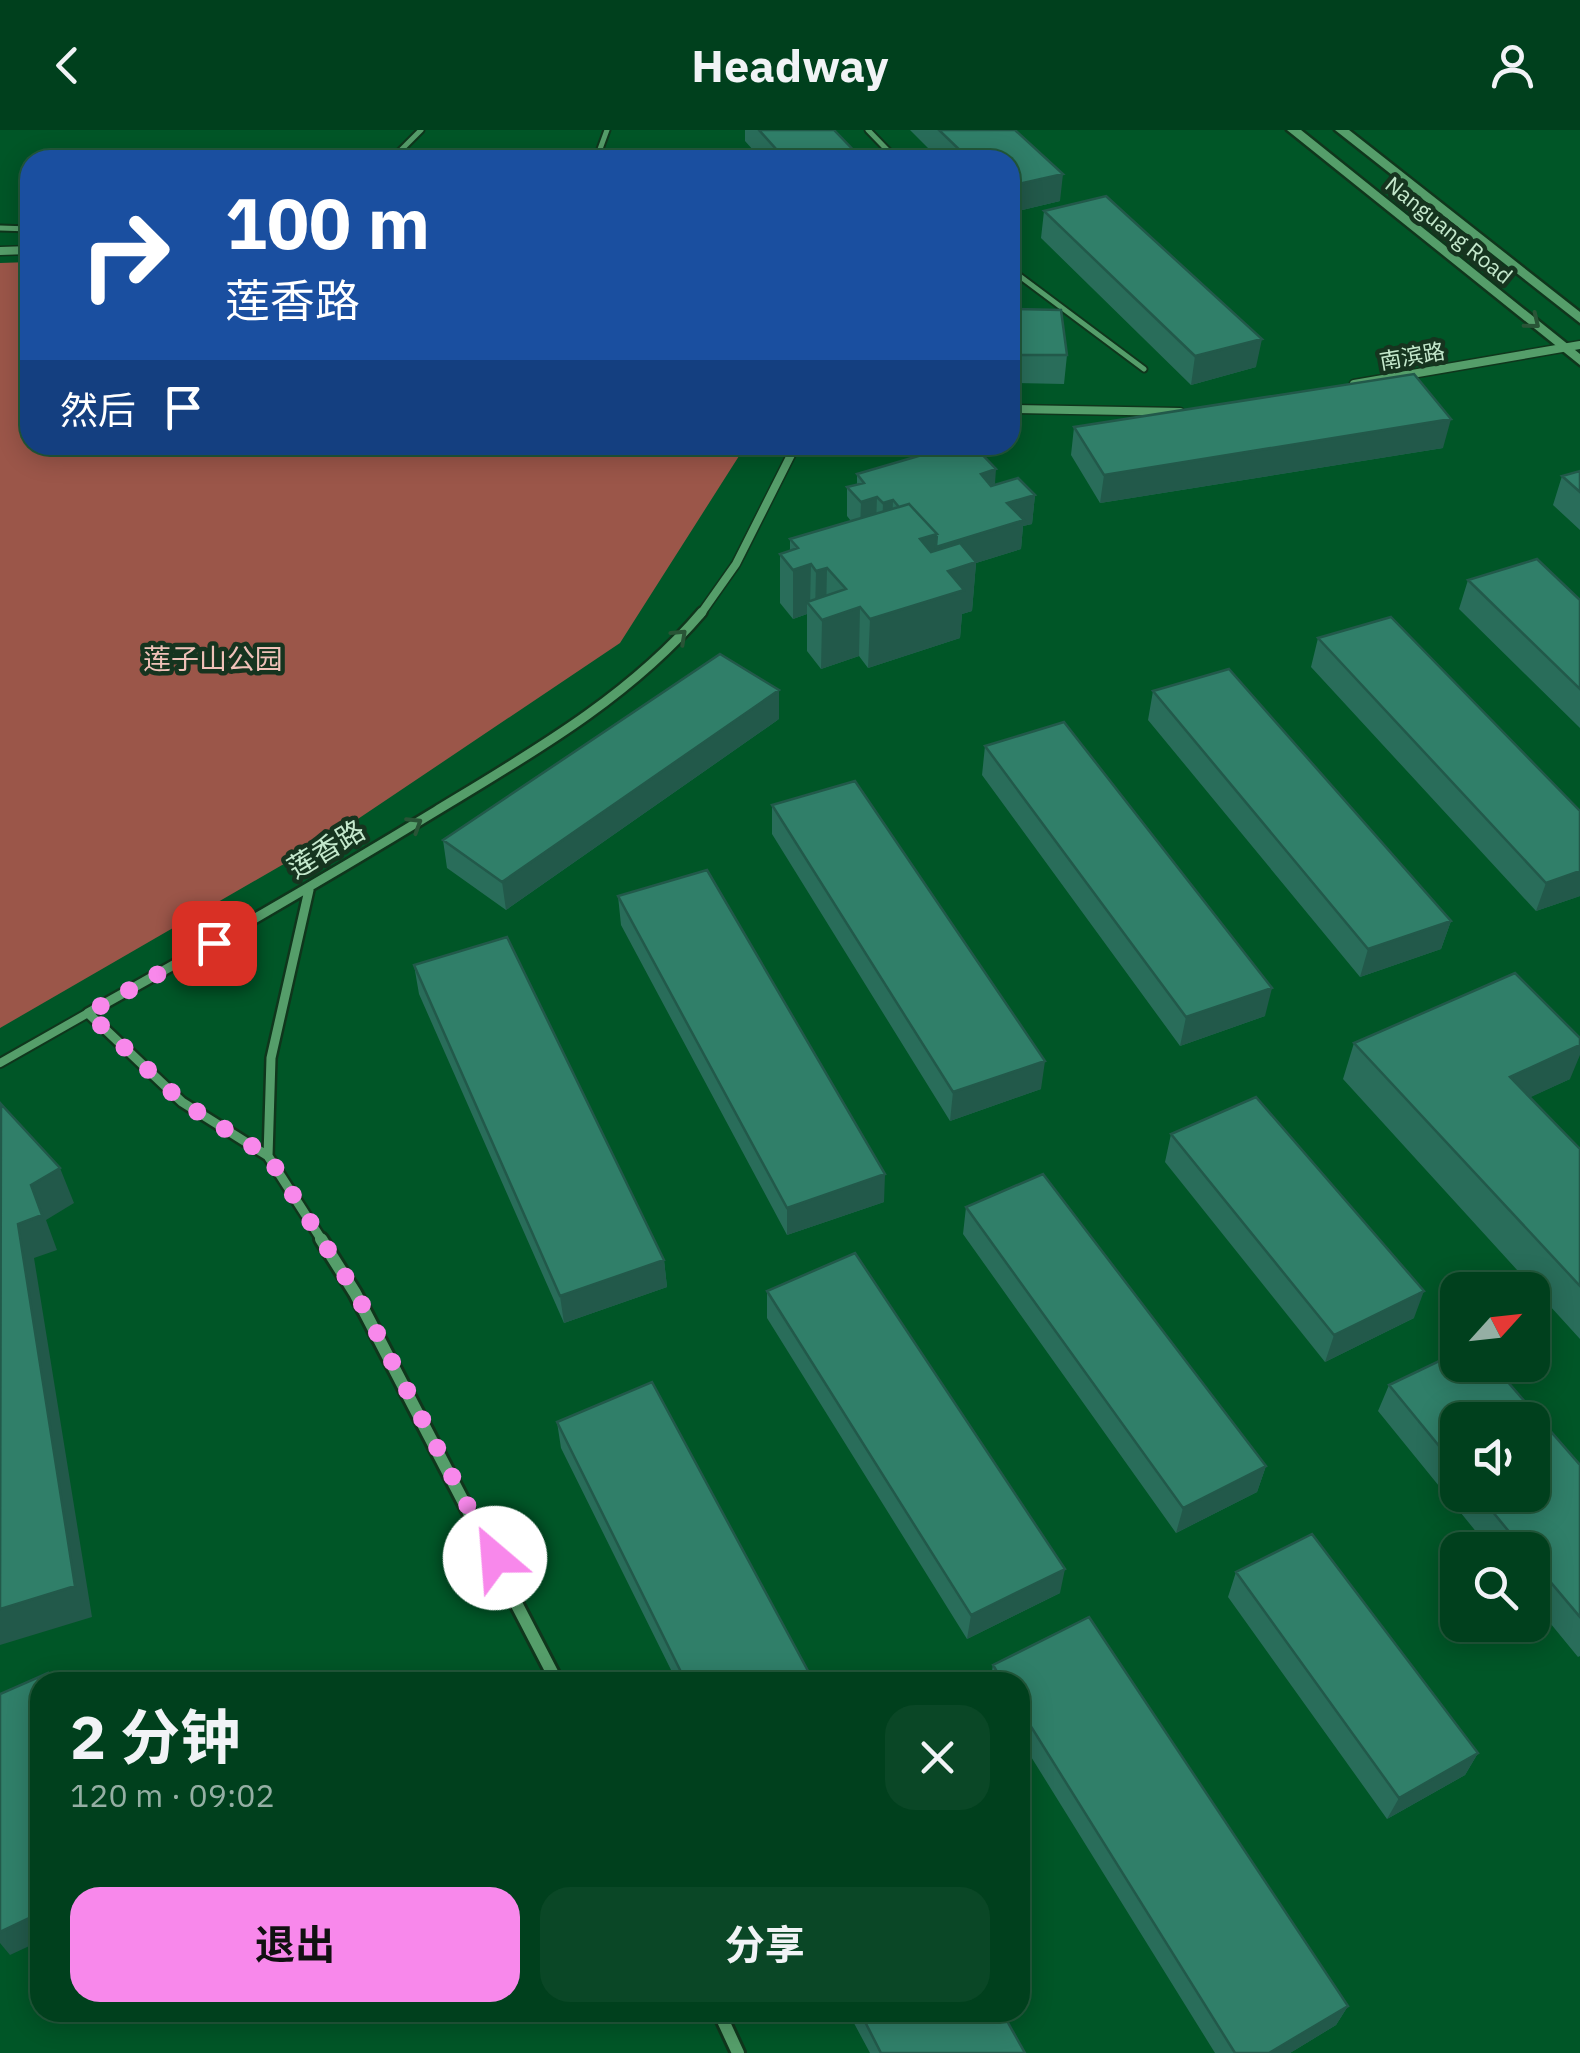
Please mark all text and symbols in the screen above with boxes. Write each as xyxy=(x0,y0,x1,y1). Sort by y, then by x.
text: Headway xyxy=(691,36,889,94)
icon: back xyxy=(40,38,95,93)
icon: person xyxy=(1485,38,1540,93)
street label: Nanguang Road xyxy=(1380,169,1519,290)
text: 100 m xyxy=(225,177,430,268)
icon: right xyxy=(60,190,190,320)
text: 莲香路 xyxy=(225,271,360,329)
one-way arrow xyxy=(1521,310,1539,328)
street label: 南滨路 xyxy=(1377,335,1447,376)
icon: arrive xyxy=(156,380,211,435)
text: 然后 xyxy=(60,385,136,434)
one-way arrow xyxy=(668,630,686,648)
park label: 莲子山公园 xyxy=(143,640,283,677)
street label: 莲香路 xyxy=(280,811,371,886)
one-way arrow xyxy=(405,817,423,836)
pin xyxy=(172,901,257,986)
icon: arrive xyxy=(187,916,242,971)
north arrow xyxy=(1440,1272,1550,1382)
map controls xyxy=(1440,1272,1550,1642)
button: sound xyxy=(1440,1402,1550,1512)
position arrow xyxy=(443,1506,547,1610)
button: search xyxy=(1440,1532,1550,1642)
text: 2 分钟 xyxy=(70,1697,240,1776)
button: close xyxy=(885,1705,990,1810)
text: 120 m · 09:02 xyxy=(70,1774,275,1816)
button: 退出 xyxy=(70,1887,520,2002)
button: 分享 xyxy=(540,1887,990,2002)

